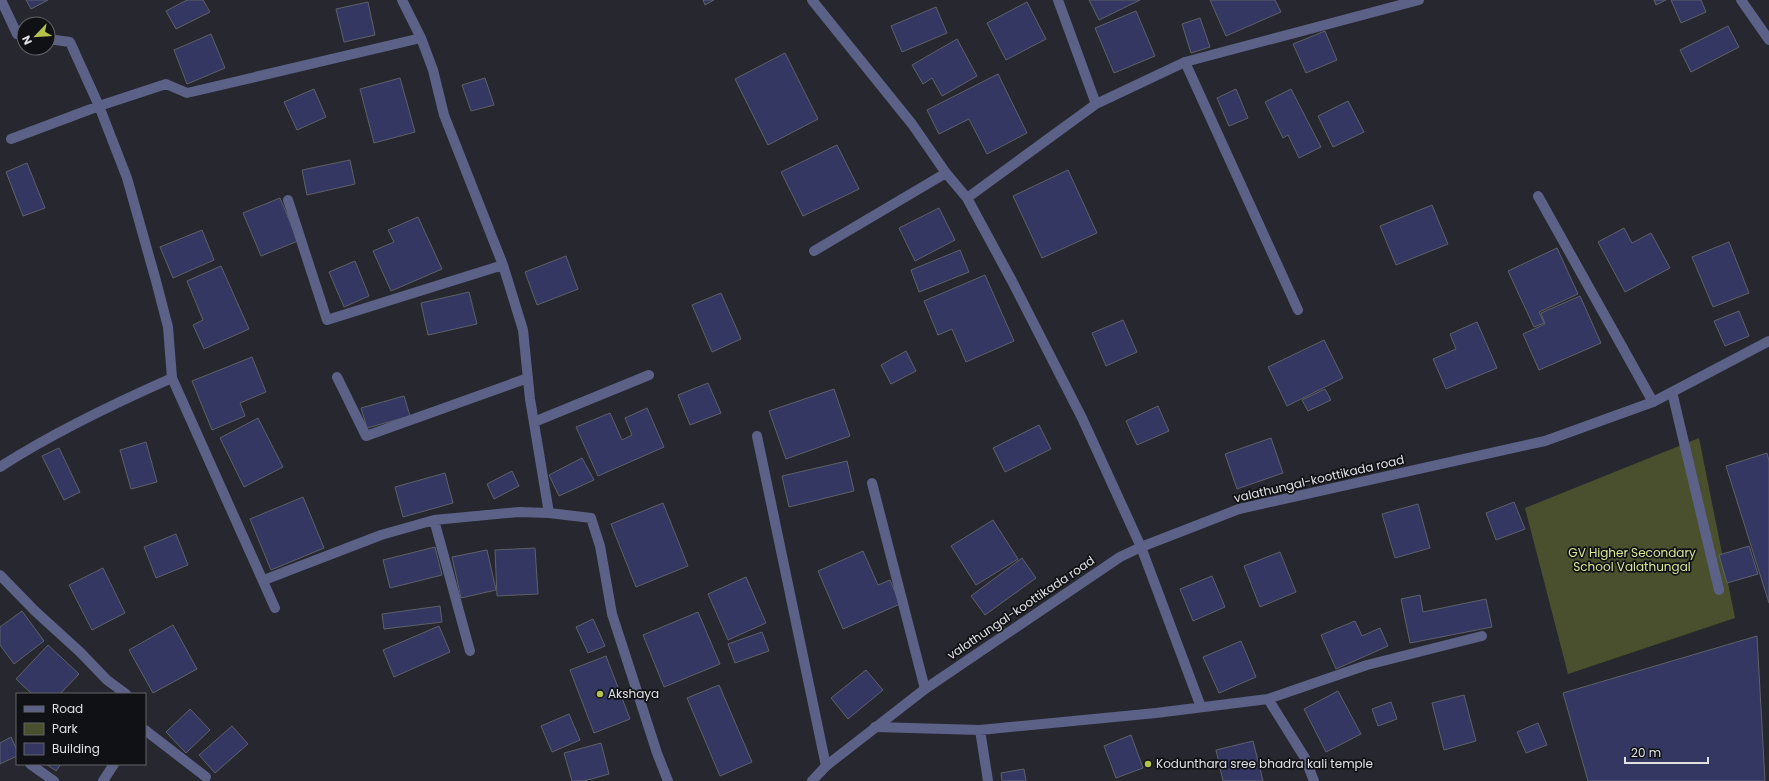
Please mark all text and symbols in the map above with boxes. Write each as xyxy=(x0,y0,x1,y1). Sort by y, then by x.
north arrow xyxy=(16,16,56,56)
text: N xyxy=(18,33,36,47)
street label: valathungal-koottikada road xyxy=(1232,451,1406,506)
park label: GV Higher Secondary School Valathungal xyxy=(1568,544,1696,575)
street label: valathungal-koottikada road xyxy=(944,552,1098,663)
place label: Akshaya xyxy=(608,685,659,702)
marker: Akshaya xyxy=(595,689,605,699)
legend xyxy=(16,693,146,765)
text: Road xyxy=(52,700,83,717)
text: Park xyxy=(52,720,79,737)
scale bar xyxy=(1625,739,1708,765)
text: Building xyxy=(52,740,100,757)
text: 20 m xyxy=(1631,744,1661,761)
place label: Kodunthara sree bhadra kali temple xyxy=(1156,755,1373,772)
marker: Kodunthara sree bhadra kali temple xyxy=(1143,759,1153,769)

